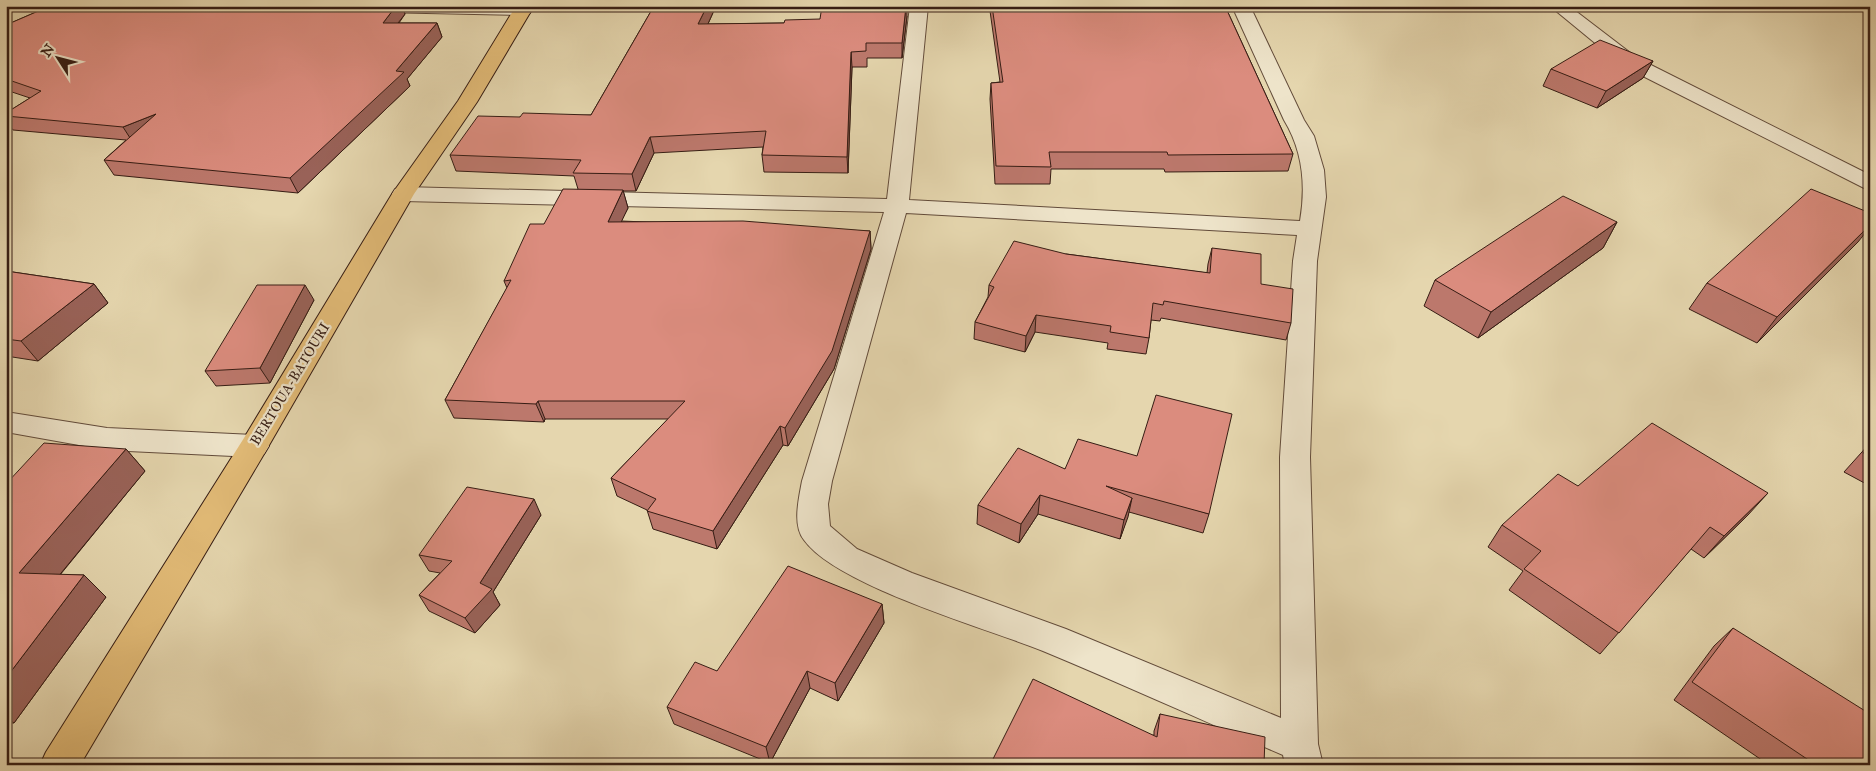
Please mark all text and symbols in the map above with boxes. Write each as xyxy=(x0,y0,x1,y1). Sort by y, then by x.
north arrow xyxy=(32,32,82,82)
text: N xyxy=(38,41,58,60)
street label: BERTOUA-BATOURI xyxy=(247,320,333,448)

